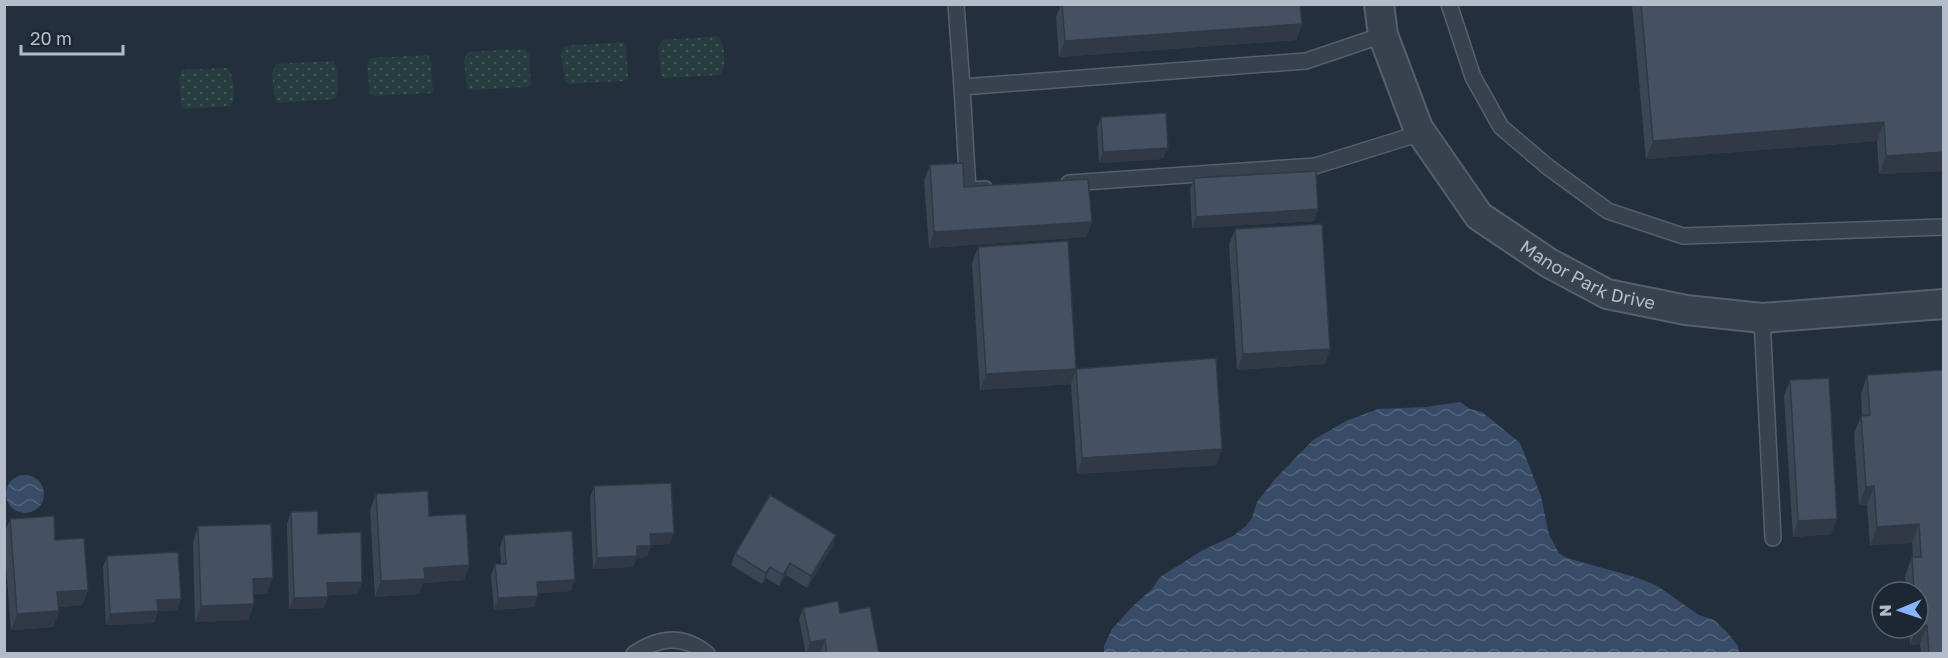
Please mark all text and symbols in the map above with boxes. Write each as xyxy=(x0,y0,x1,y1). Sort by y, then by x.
scale bar xyxy=(21,18,123,56)
text: 20 m xyxy=(30,27,72,49)
street label: Manor Park Drive xyxy=(1516,235,1657,313)
north arrow xyxy=(1870,580,1930,640)
text: N xyxy=(1875,604,1895,617)

